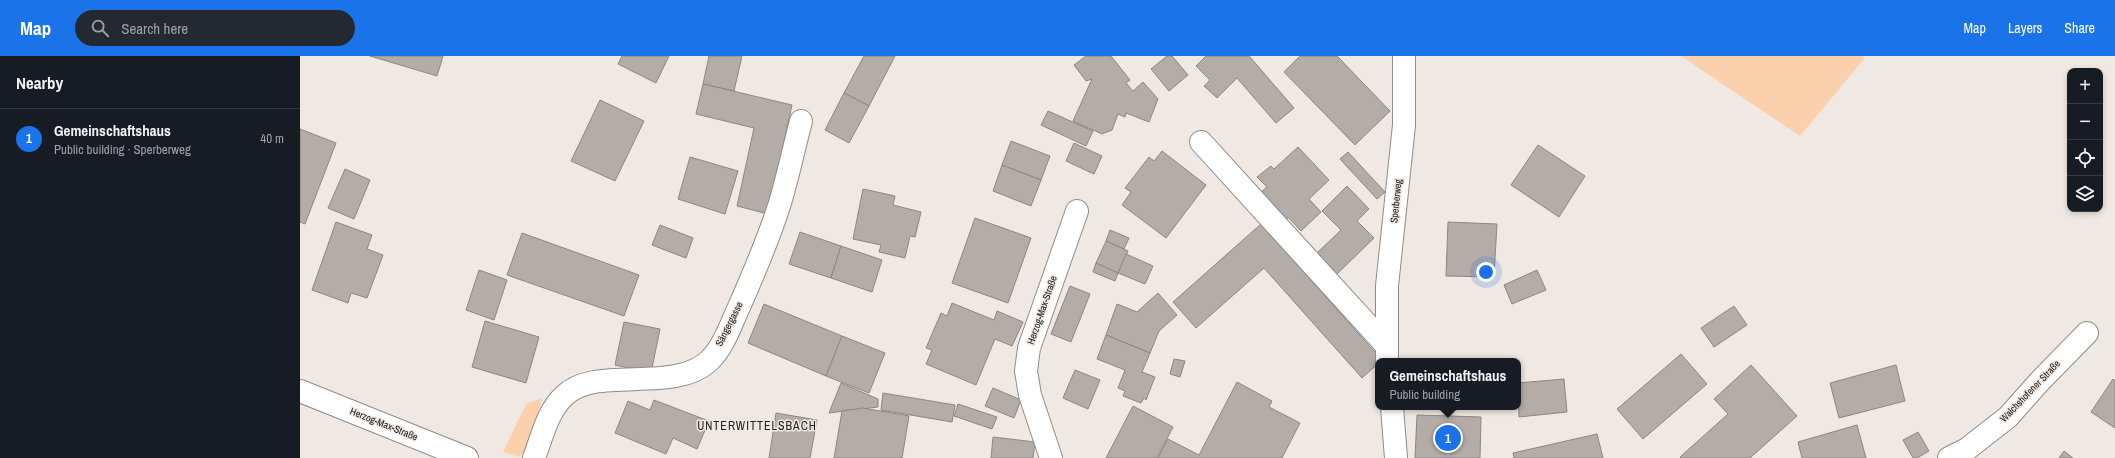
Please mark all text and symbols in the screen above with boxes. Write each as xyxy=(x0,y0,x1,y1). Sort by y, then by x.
search box xyxy=(75,10,355,46)
text: Map xyxy=(20,15,51,41)
icon: search xyxy=(89,17,111,39)
text: Search here xyxy=(121,18,188,39)
text: Map xyxy=(1964,19,1986,37)
text: Layers xyxy=(2008,19,2042,37)
text: Share xyxy=(2064,19,2095,37)
map controls xyxy=(2067,68,2103,212)
button: + xyxy=(2067,68,2103,104)
text: Nearby xyxy=(16,71,63,94)
button: − xyxy=(2067,104,2103,140)
text: Gemeinschaftshaus xyxy=(54,120,171,141)
text: 1 xyxy=(26,130,32,147)
text: 40 m xyxy=(260,130,284,147)
button: locate xyxy=(2067,140,2103,176)
text: Public building · Sperberweg xyxy=(54,141,191,158)
button: layers xyxy=(2067,176,2103,212)
street label: Sperberweg xyxy=(1387,178,1405,224)
your location xyxy=(1476,262,1496,282)
street label: Herzog-Max-Straße xyxy=(1024,273,1060,346)
street label: Sängergasse xyxy=(712,299,746,348)
street label: Walchshofener Straße xyxy=(1997,357,2063,425)
popup xyxy=(1375,358,1521,410)
text: Gemeinschaftshaus xyxy=(1390,365,1506,386)
text: Public building xyxy=(1390,386,1460,403)
street label: Herzog-Max-Straße xyxy=(348,404,420,444)
district label: UNTERWITTELSBACH xyxy=(697,418,817,434)
pin: 1 xyxy=(1435,423,1461,453)

